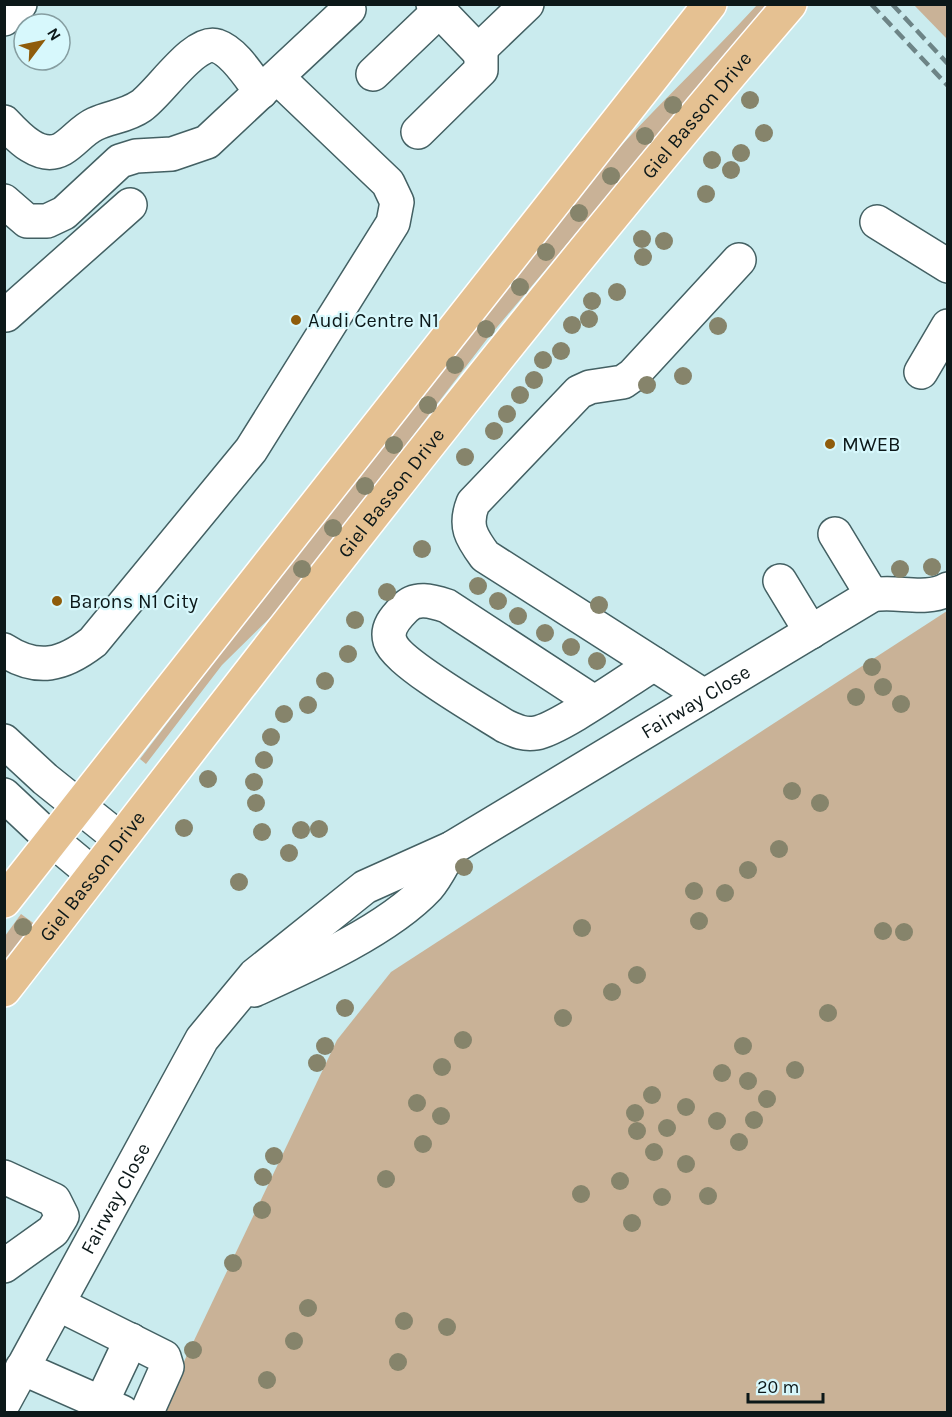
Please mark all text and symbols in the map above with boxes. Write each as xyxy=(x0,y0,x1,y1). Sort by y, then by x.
north arrow xyxy=(12,12,72,72)
text: N xyxy=(43,24,65,44)
street label: Giel Basson Drive xyxy=(637,47,757,183)
place label: Audi Centre N1 xyxy=(308,309,439,332)
marker: Audi Centre N1 xyxy=(289,313,303,327)
street label: Giel Basson Drive xyxy=(333,424,449,562)
place label: MWEB xyxy=(842,433,901,456)
marker: MWEB xyxy=(823,437,837,451)
place label: Barons N1 City xyxy=(69,590,198,613)
marker: Barons N1 City xyxy=(50,594,64,608)
street label: Fairway Close xyxy=(637,660,754,743)
street label: Giel Basson Drive xyxy=(35,807,150,946)
street label: Fairway Close xyxy=(76,1139,155,1258)
scale bar xyxy=(748,1366,823,1404)
text: 20 m xyxy=(757,1376,799,1398)

